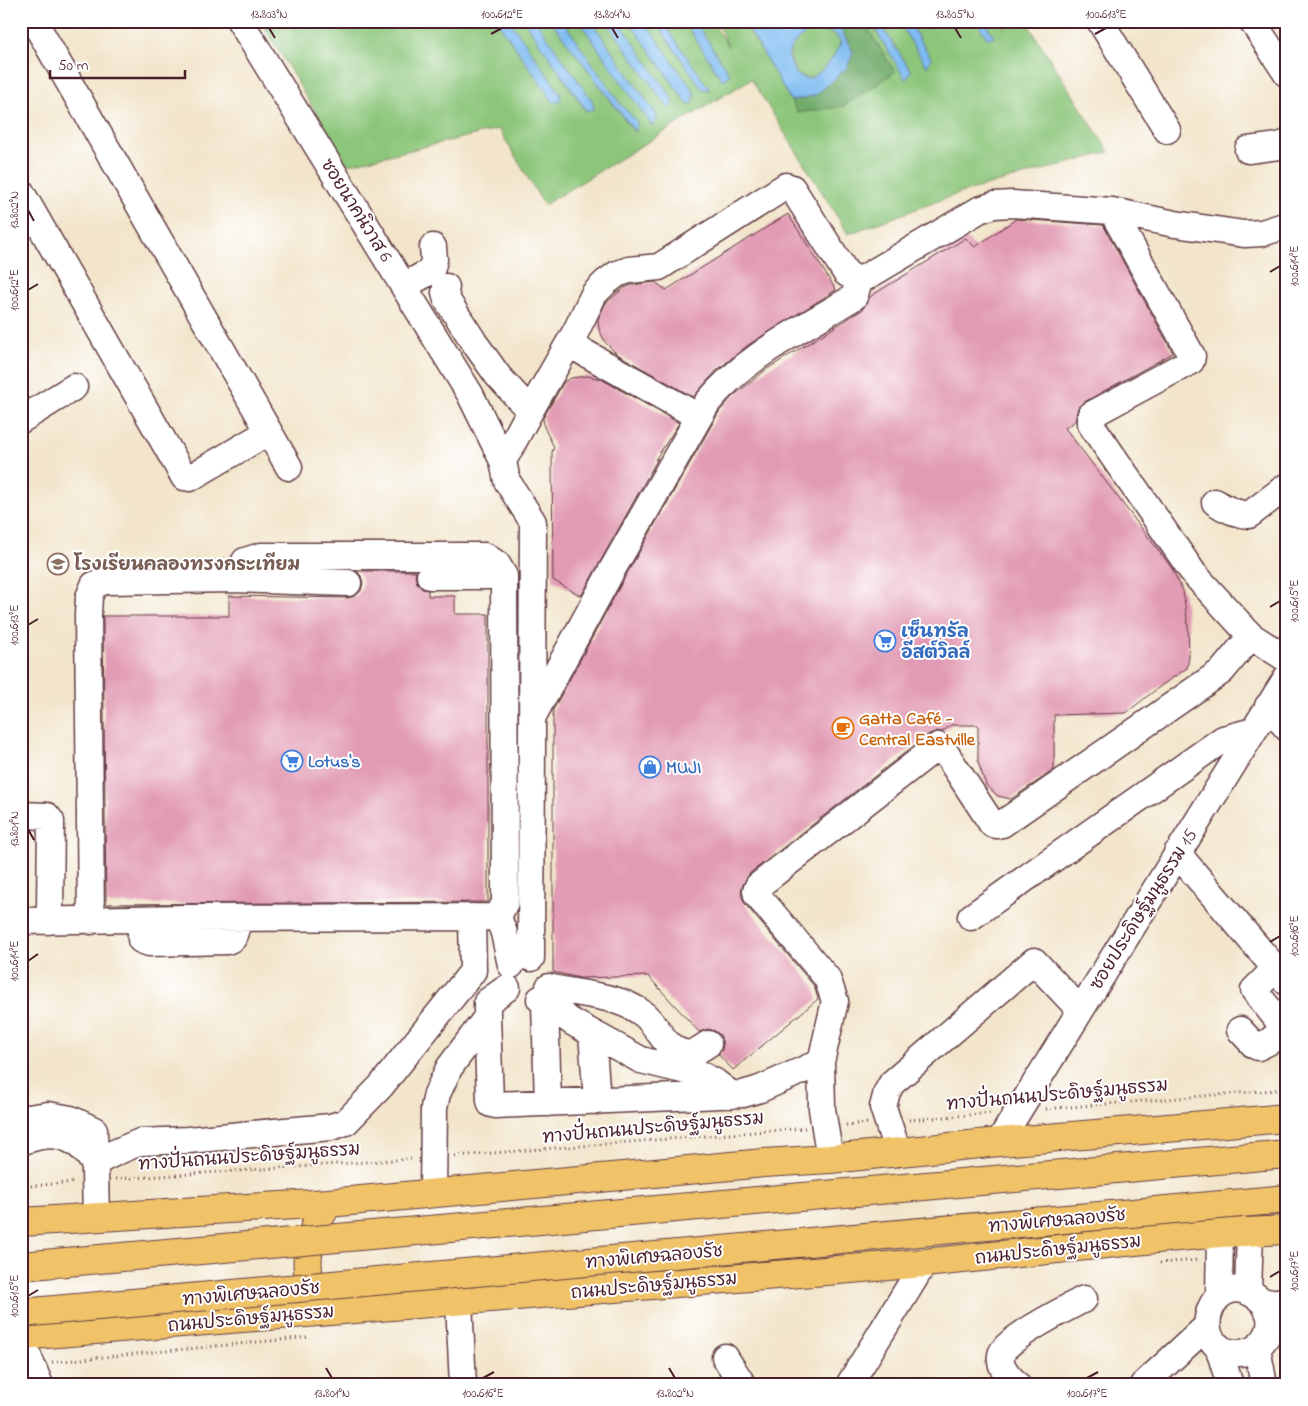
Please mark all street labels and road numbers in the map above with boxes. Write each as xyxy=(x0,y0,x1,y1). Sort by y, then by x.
street label: ซอยนาคนิวาส 6 xyxy=(313,154,398,268)
street label: ซอยประดิษฐ์มนูธรรม 15 xyxy=(1083,823,1205,996)
street label: ทางปั่นถนนประดิษฐ์มนูธรรม xyxy=(945,1067,1169,1119)
street label: ทางปั่นถนนประดิษฐ์มนูธรรม xyxy=(541,1100,765,1152)
street label: ทางปั่นถนนประดิษฐ์มนูธรรม xyxy=(137,1131,361,1179)
street label: ทางพิเศษฉลองรัช xyxy=(987,1203,1127,1241)
street label: ถนนประดิษฐ์มนูธรรม xyxy=(974,1227,1143,1273)
street label: ทางพิเศษฉลองรัช xyxy=(584,1239,724,1277)
street label: ถนนประดิษฐ์มนูธรรม xyxy=(570,1265,739,1307)
street label: ทางพิเศษฉลองรัช xyxy=(181,1276,321,1314)
street label: ถนนประดิษฐ์มนูธรรม xyxy=(167,1298,336,1340)

